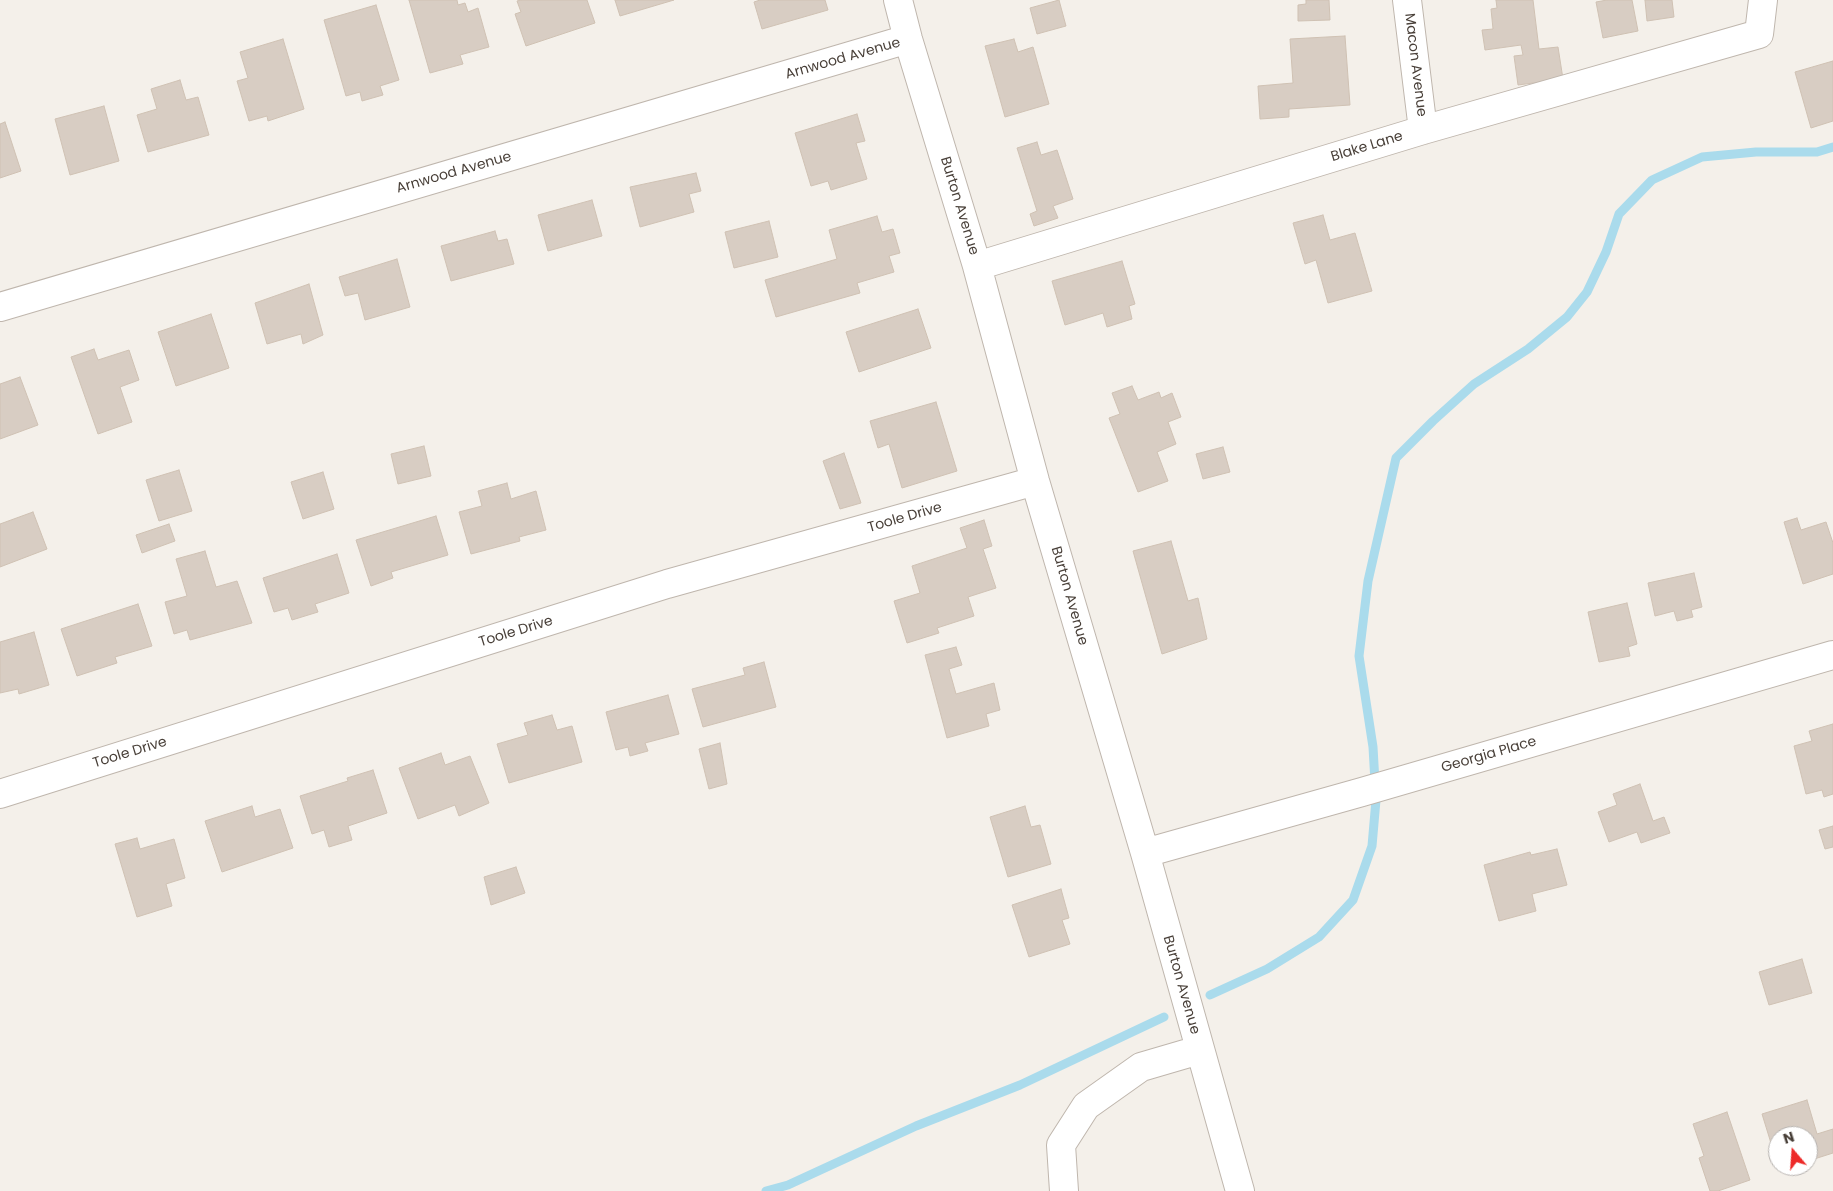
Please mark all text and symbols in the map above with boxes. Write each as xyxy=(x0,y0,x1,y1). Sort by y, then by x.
street label: Macon Avenue xyxy=(1400,12,1430,118)
street label: Arnwood Avenue xyxy=(784,35,902,83)
street label: Blake Lane xyxy=(1329,128,1405,166)
street label: Arnwood Avenue xyxy=(395,149,513,197)
street label: Burton Avenue xyxy=(936,155,982,257)
street label: Toole Drive xyxy=(866,499,944,537)
street label: Burton Avenue xyxy=(1047,545,1091,647)
street label: Toole Drive xyxy=(477,613,555,651)
street label: Georgia Place xyxy=(1440,733,1538,777)
street label: Toole Drive xyxy=(91,734,169,772)
street label: Burton Avenue xyxy=(1159,934,1203,1036)
north arrow xyxy=(1768,1126,1818,1176)
text: N xyxy=(1781,1127,1797,1149)

